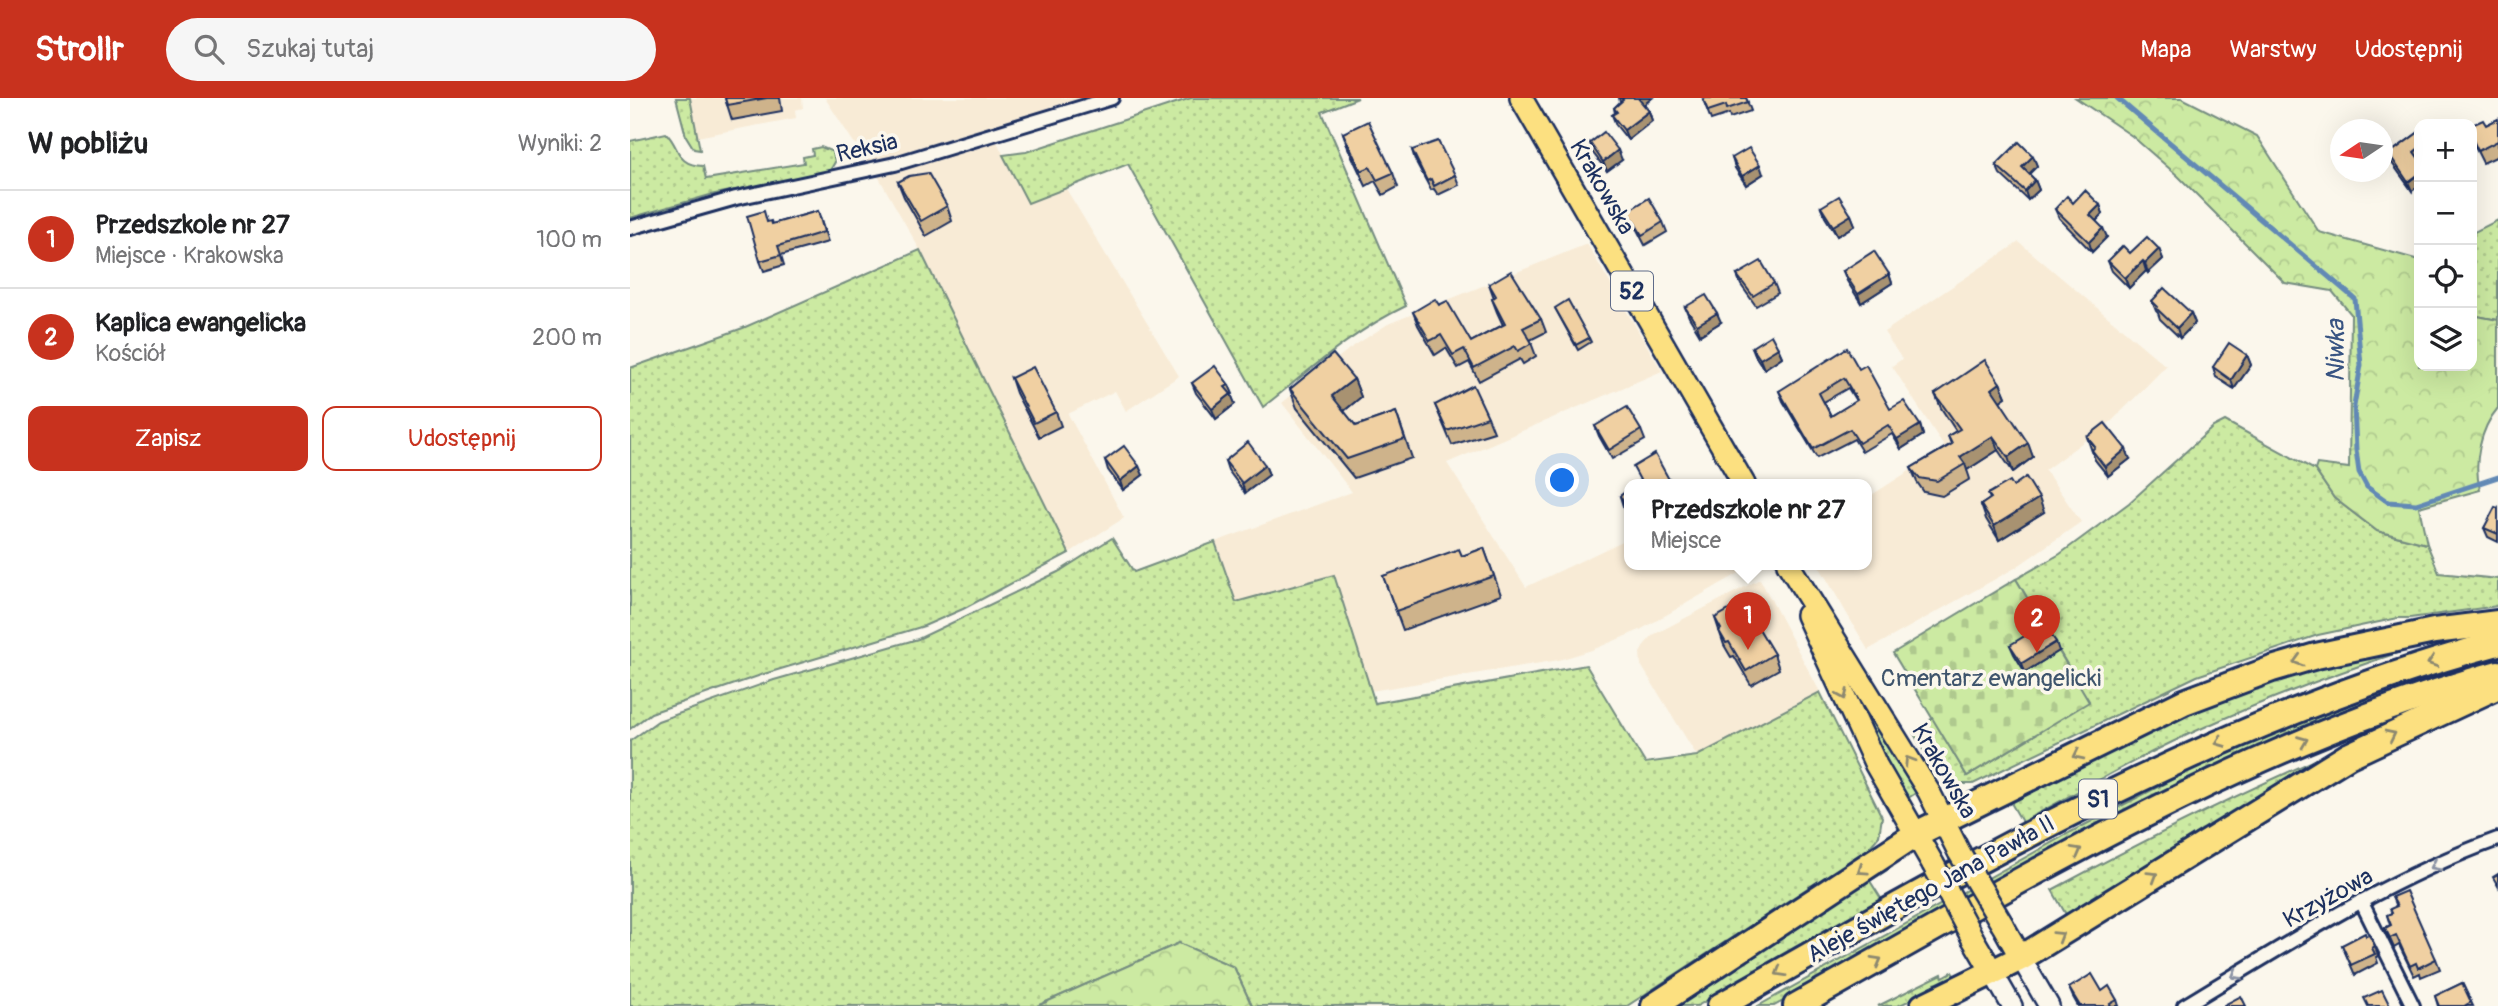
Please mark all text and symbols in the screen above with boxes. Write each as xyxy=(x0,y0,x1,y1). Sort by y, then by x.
search box xyxy=(166,18,656,81)
text: Strollr xyxy=(35,29,124,70)
icon: search xyxy=(190,30,228,68)
text: Szukaj tutaj xyxy=(246,33,374,65)
text: Mapa xyxy=(2141,35,2191,64)
text: Warstwy xyxy=(2229,35,2317,64)
text: Udostępnij xyxy=(2355,35,2463,64)
north arrow xyxy=(2330,119,2393,182)
map controls xyxy=(2414,119,2477,371)
button: + xyxy=(2414,119,2477,182)
text: W pobliżu xyxy=(28,125,148,162)
street label: Reksia xyxy=(834,127,900,169)
text: Wyniki: 2 xyxy=(518,129,602,158)
street label: Krakowska xyxy=(1563,134,1641,240)
button: − xyxy=(2414,182,2477,245)
text: Przedszkole nr 27 xyxy=(95,209,290,241)
text: 1 xyxy=(47,225,56,254)
text: 100 m xyxy=(536,225,602,254)
text: Miejsce · Krakowska xyxy=(95,241,284,270)
button: locate xyxy=(2414,245,2477,308)
road number: 52 xyxy=(1611,272,1653,310)
text: Kaplica ewangelicka xyxy=(95,307,306,339)
button: layers xyxy=(2414,308,2477,371)
water label: Niwka xyxy=(2320,318,2352,382)
text: 2 xyxy=(45,323,57,352)
text: 200 m xyxy=(532,323,602,352)
text: Kościół xyxy=(95,339,166,368)
button: Zapisz xyxy=(28,406,308,471)
button: Udostępnij xyxy=(322,406,602,471)
your location xyxy=(1545,463,1579,497)
popup xyxy=(1624,479,1872,570)
text: Przedszkole nr 27 xyxy=(1651,494,1845,526)
text: Miejsce xyxy=(1651,526,1721,555)
pin: 1 xyxy=(1725,592,1771,650)
pin: 2 xyxy=(2014,595,2060,653)
one-way arrow xyxy=(2292,653,2304,668)
one-way arrow xyxy=(2427,653,2439,668)
park label: Cmentarz ewangelicki xyxy=(1881,664,2101,693)
one-way arrow xyxy=(1834,688,1848,700)
street label: Krakowska xyxy=(1905,718,1983,824)
one-way arrow xyxy=(2384,729,2396,743)
one-way arrow xyxy=(2214,734,2226,748)
one-way arrow xyxy=(2297,736,2309,750)
one-way arrow xyxy=(2073,746,2085,760)
one-way arrow xyxy=(1905,755,1918,768)
road number: S1 xyxy=(2079,779,2117,818)
street label: Aleje świętego Jana Pawła II xyxy=(1802,809,2060,969)
one-way arrow xyxy=(2070,846,2082,859)
one-way arrow xyxy=(2430,857,2442,871)
one-way arrow xyxy=(1857,861,1870,874)
street label: Krzyżowa xyxy=(2278,861,2378,935)
one-way arrow xyxy=(2146,872,2159,885)
one-way arrow xyxy=(2051,931,2064,944)
one-way arrow xyxy=(1870,956,1883,969)
one-way arrow xyxy=(1774,964,1787,977)
one-way arrow xyxy=(2231,967,2244,980)

